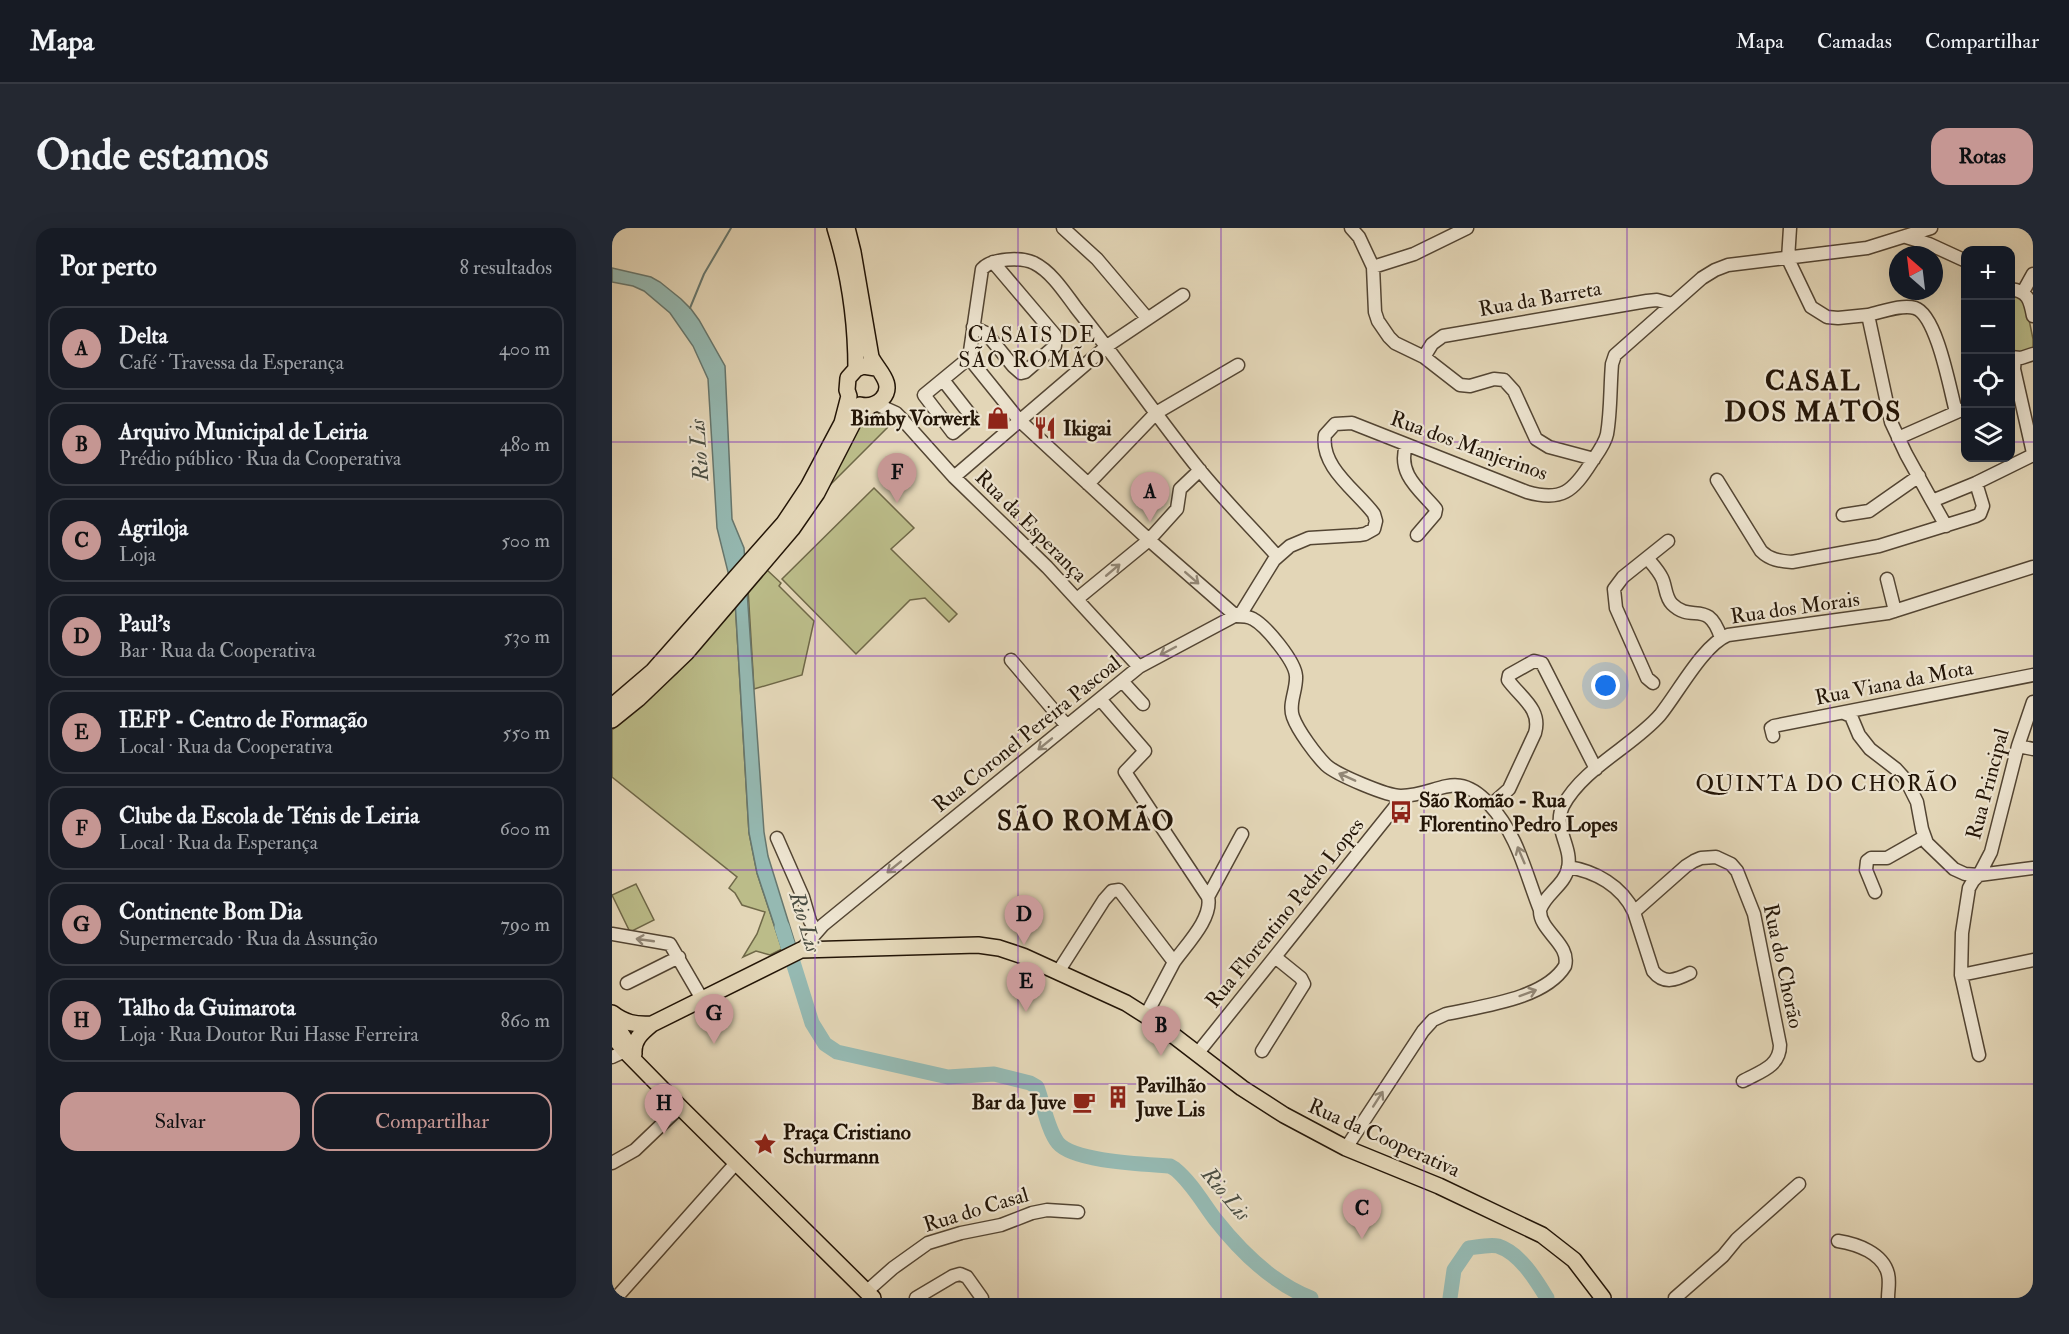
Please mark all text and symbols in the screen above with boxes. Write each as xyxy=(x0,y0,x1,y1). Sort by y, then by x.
text: Mapa xyxy=(30,24,94,59)
text: Mapa xyxy=(1736,28,1784,55)
text: Camadas xyxy=(1817,28,1892,55)
text: Compartilhar xyxy=(1925,28,2039,55)
button: Rotas xyxy=(1931,128,2033,185)
text: Onde estamos xyxy=(36,130,269,182)
north arrow xyxy=(1889,246,1943,300)
map controls xyxy=(1961,246,2015,462)
button: + xyxy=(1961,246,2015,300)
text: Por perto xyxy=(60,251,157,283)
text: 8 resultados xyxy=(459,255,552,280)
street label: Rua da Barreta xyxy=(1476,275,1604,323)
button: − xyxy=(1961,300,2015,354)
district label: CASAIS DE SÃO ROMÃO xyxy=(958,321,1106,374)
text: Delta xyxy=(119,322,168,350)
text: A xyxy=(75,336,88,361)
text: 400 m xyxy=(499,336,550,361)
text: Café · Travessa da Esperança xyxy=(119,350,344,375)
button: locate xyxy=(1961,354,2015,408)
district label: CASAL DOS MATOS xyxy=(1724,365,1902,429)
place label: Bimby Vorwerk xyxy=(850,405,981,432)
shop icon: Bimby Vorwerk xyxy=(985,405,1011,431)
street label: Rua dos Manjerinos xyxy=(1387,405,1551,487)
button: layers xyxy=(1961,408,2015,462)
restaurant icon: Ikigai xyxy=(1032,415,1058,441)
place label: Ikigai xyxy=(1063,415,1112,442)
water label: Rio Lis xyxy=(683,417,715,483)
text: Arquivo Municipal de Leiria xyxy=(119,418,368,446)
text: B xyxy=(75,432,88,457)
text: 480 m xyxy=(500,432,550,457)
text: Prédio público · Rua da Cooperativa xyxy=(119,446,401,471)
pin: F xyxy=(878,454,916,503)
street label: Rua da Esperança xyxy=(969,464,1093,588)
pin: A xyxy=(1130,472,1170,522)
text: Agriloja xyxy=(119,514,188,542)
text: C xyxy=(74,528,89,553)
text: 500 m xyxy=(501,528,550,553)
text: Loja xyxy=(119,542,156,567)
one-way arrow xyxy=(1105,563,1121,576)
one-way arrow xyxy=(1184,571,1199,585)
street label: Rua dos Morais xyxy=(1729,586,1861,630)
text: Paul's xyxy=(119,610,170,638)
text: D xyxy=(73,624,90,649)
text: 530 m xyxy=(504,624,550,649)
text: Bar · Rua da Cooperativa xyxy=(119,638,316,663)
one-way arrow xyxy=(1160,646,1178,657)
street label: Rua Coronel Pereira Pascoal xyxy=(927,649,1127,818)
street label: Rua Viana da Mota xyxy=(1813,654,1976,712)
your location xyxy=(1591,671,1620,700)
text: IEFP - Centro de Formação xyxy=(119,706,367,734)
text: E xyxy=(74,720,89,745)
text: 550 m xyxy=(503,720,550,745)
street label: Rua Principal xyxy=(1960,725,2016,842)
text: Local · Rua da Cooperativa xyxy=(119,734,333,759)
one-way arrow xyxy=(1038,738,1054,751)
district label: QUINTA DO CHORÃO xyxy=(1695,769,1959,798)
one-way arrow xyxy=(1338,771,1357,782)
place label: São Romão - Rua Florentino Pedro Lopes xyxy=(1419,787,1618,838)
bus stop icon: São Romão - Rua Florentino Pedro Lopes xyxy=(1388,799,1414,825)
text: Clube da Escola de Ténis de Leiria xyxy=(119,802,419,830)
district label: SÃO ROMÃO xyxy=(997,804,1175,838)
street label: Rua Florentino Pedro Lopes xyxy=(1200,812,1370,1014)
text: F xyxy=(75,816,88,841)
text: 600 m xyxy=(500,816,550,841)
text: Local · Rua da Esperança xyxy=(119,830,318,855)
one-way arrow xyxy=(1515,846,1526,864)
one-way arrow xyxy=(886,861,902,874)
water label: Rio Lis xyxy=(782,887,828,957)
pin: D xyxy=(1004,896,1044,945)
text: Continente Bom Dia xyxy=(119,898,302,926)
street label: Rua do Chorão xyxy=(1757,901,1809,1031)
text: G xyxy=(73,912,90,937)
text: 790 m xyxy=(501,912,550,937)
text: Supermercado · Rua da Assunção xyxy=(119,926,378,951)
one-way arrow xyxy=(636,934,656,945)
pin: E xyxy=(1006,962,1046,1012)
one-way arrow xyxy=(1518,986,1537,997)
text: Talho da Guimarota xyxy=(119,994,296,1022)
pin: G xyxy=(694,994,734,1044)
pin: B xyxy=(1142,1006,1180,1056)
text: H xyxy=(73,1008,90,1033)
text: 860 m xyxy=(501,1008,550,1033)
text: Loja · Rua Doutor Rui Hasse Ferreira xyxy=(119,1022,419,1047)
place label: Pavilhão Juve Lis xyxy=(1135,1072,1206,1123)
pin: H xyxy=(644,1084,684,1134)
building icon: Pavilhão Juve Lis xyxy=(1105,1084,1131,1110)
place label: Bar da Juve xyxy=(971,1089,1066,1116)
cafe icon: Bar da Juve xyxy=(1071,1089,1097,1115)
one-way arrow xyxy=(1373,1091,1385,1108)
button: Salvar xyxy=(60,1092,300,1151)
button: Compartilhar xyxy=(312,1092,552,1151)
street label: Rua da Cooperativa xyxy=(1304,1092,1464,1184)
place label: Praça Cristiano Schurmann xyxy=(783,1119,911,1170)
place icon: Praça Cristiano Schurmann xyxy=(752,1131,778,1157)
water label: Rio Lis xyxy=(1195,1160,1257,1227)
street label: Rua do Casal xyxy=(920,1181,1033,1239)
pin: C xyxy=(1342,1190,1382,1239)

